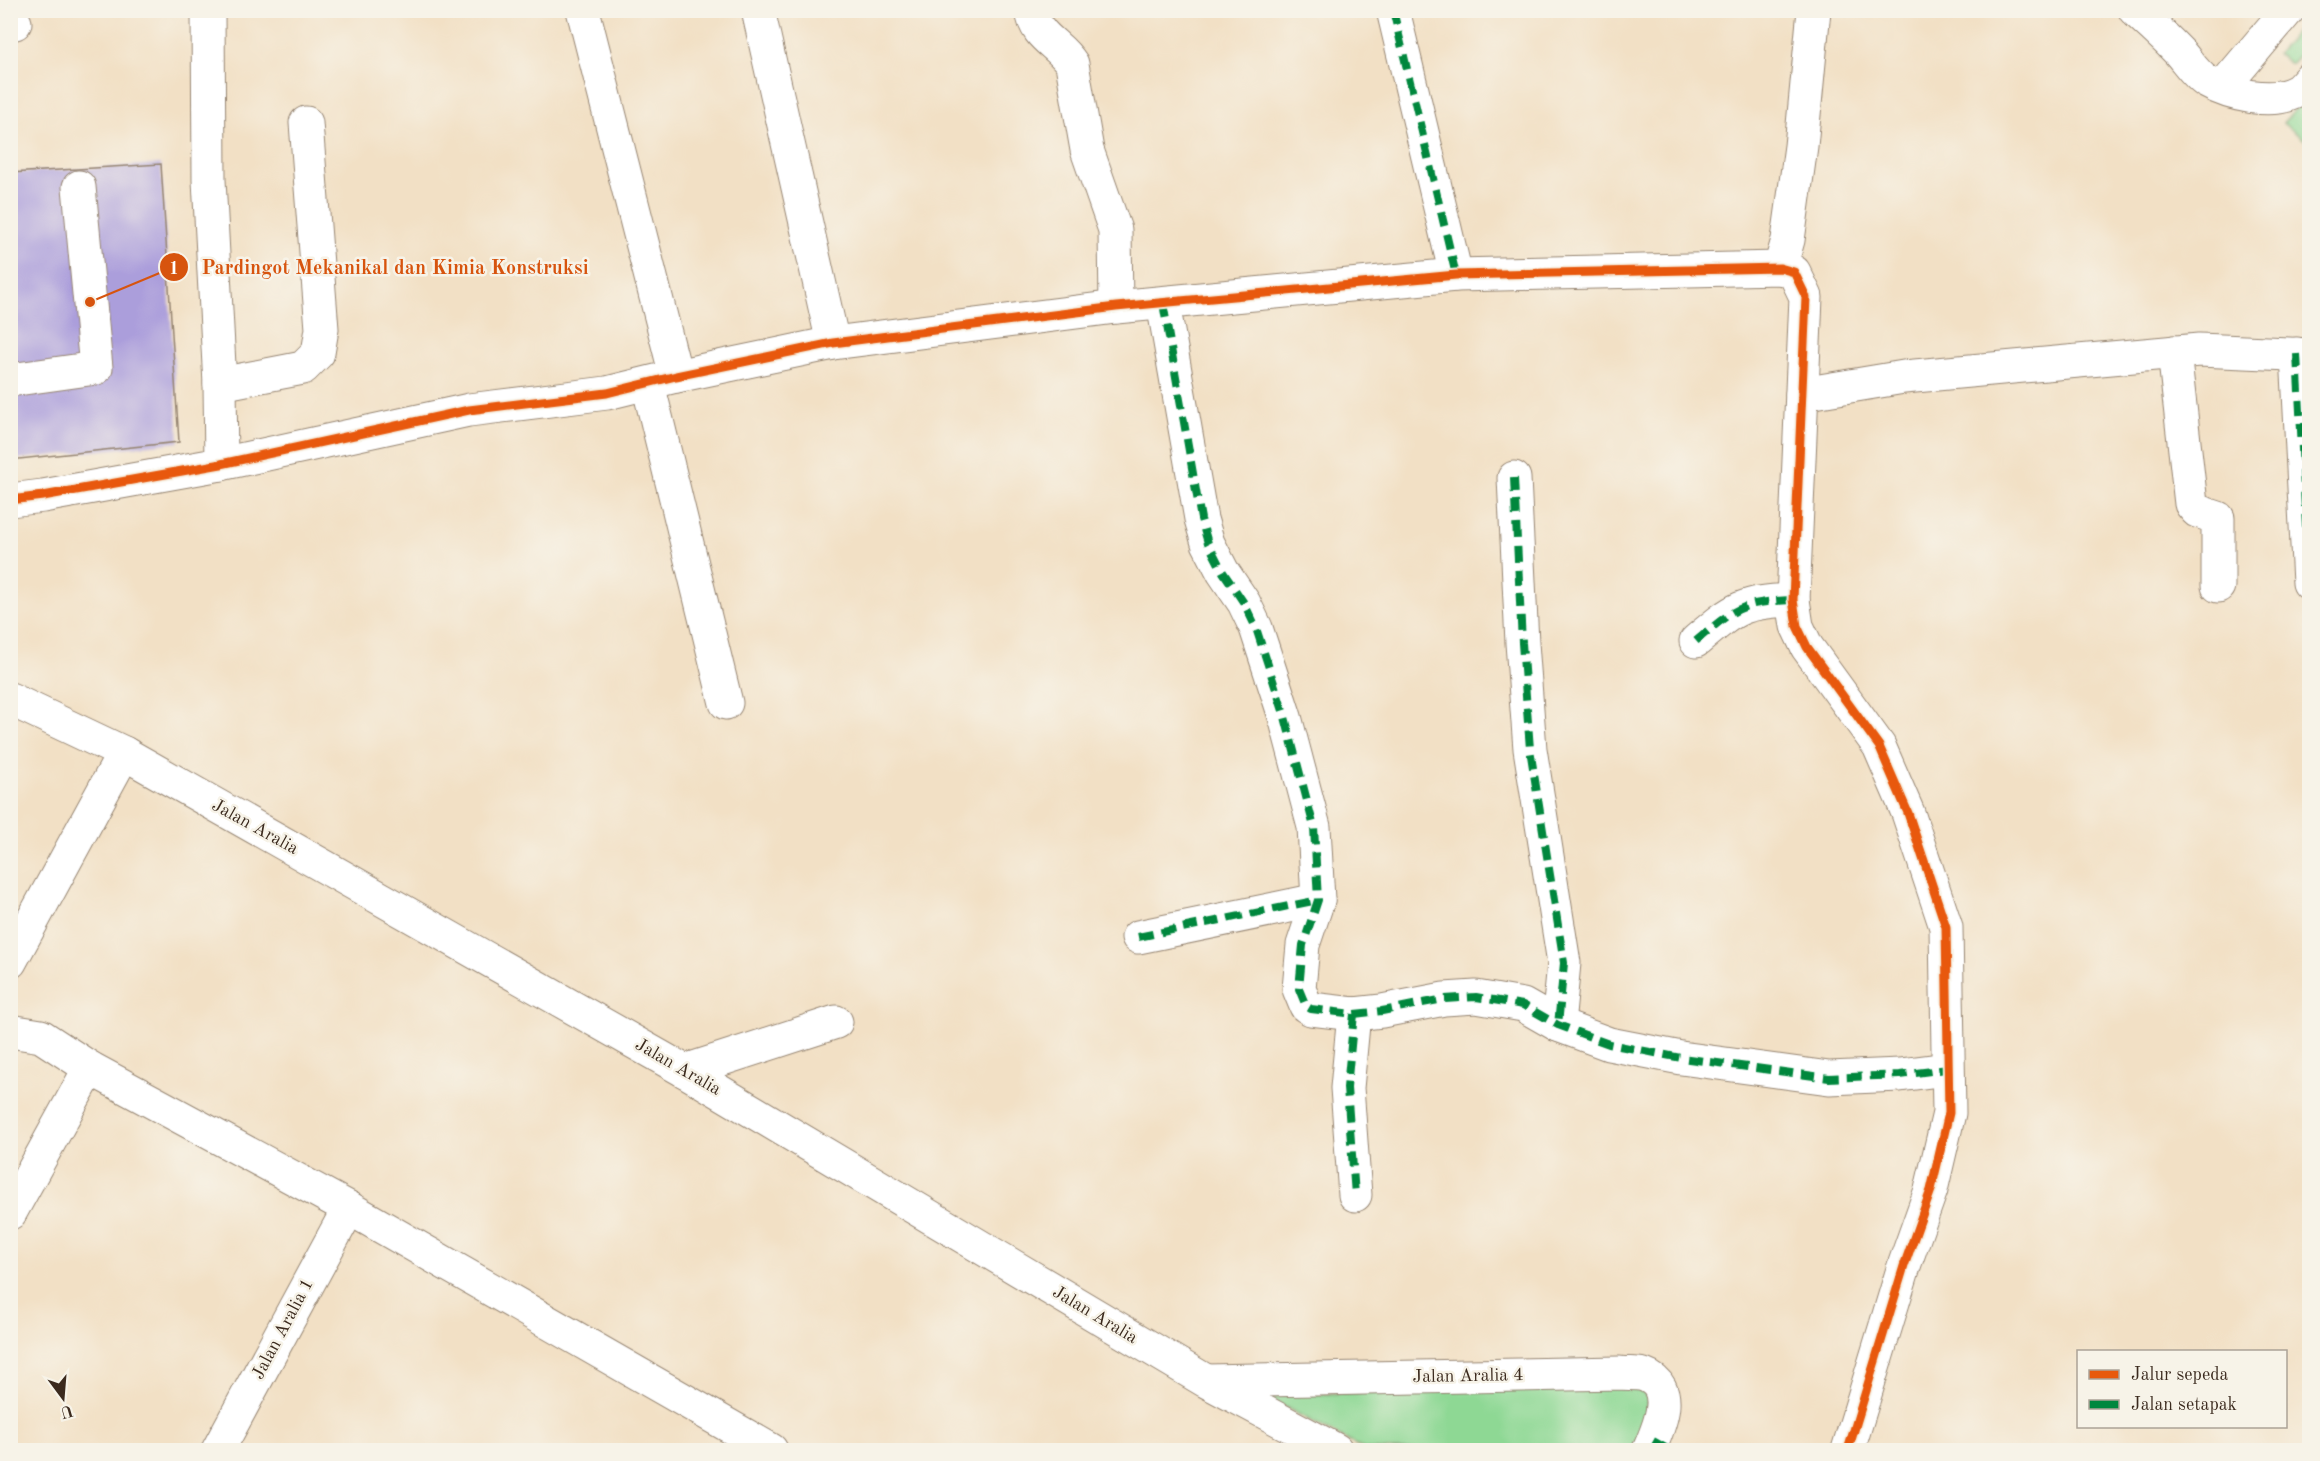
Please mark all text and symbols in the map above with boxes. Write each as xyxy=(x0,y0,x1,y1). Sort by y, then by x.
callout: Pardingot Mekanikal dan Kimia Konstruksi xyxy=(159,248,601,286)
text: Pardingot Mekanikal dan Kimia Konstruksi xyxy=(201,259,589,279)
text: 1 xyxy=(169,260,179,278)
street label: Jalan Aralia xyxy=(209,796,301,858)
street label: Jalan Aralia xyxy=(632,1035,724,1099)
street label: Jalan Aralia 1 xyxy=(249,1276,317,1382)
street label: Jalan Aralia xyxy=(1049,1283,1141,1347)
legend xyxy=(2077,1350,2287,1428)
street label: Jalan Aralia 4 xyxy=(1412,1366,1524,1386)
text: Jalur sepeda xyxy=(2131,1366,2229,1384)
north arrow xyxy=(33,1368,93,1428)
text: Jalan setapak xyxy=(2131,1396,2237,1414)
text: U xyxy=(58,1401,75,1420)

